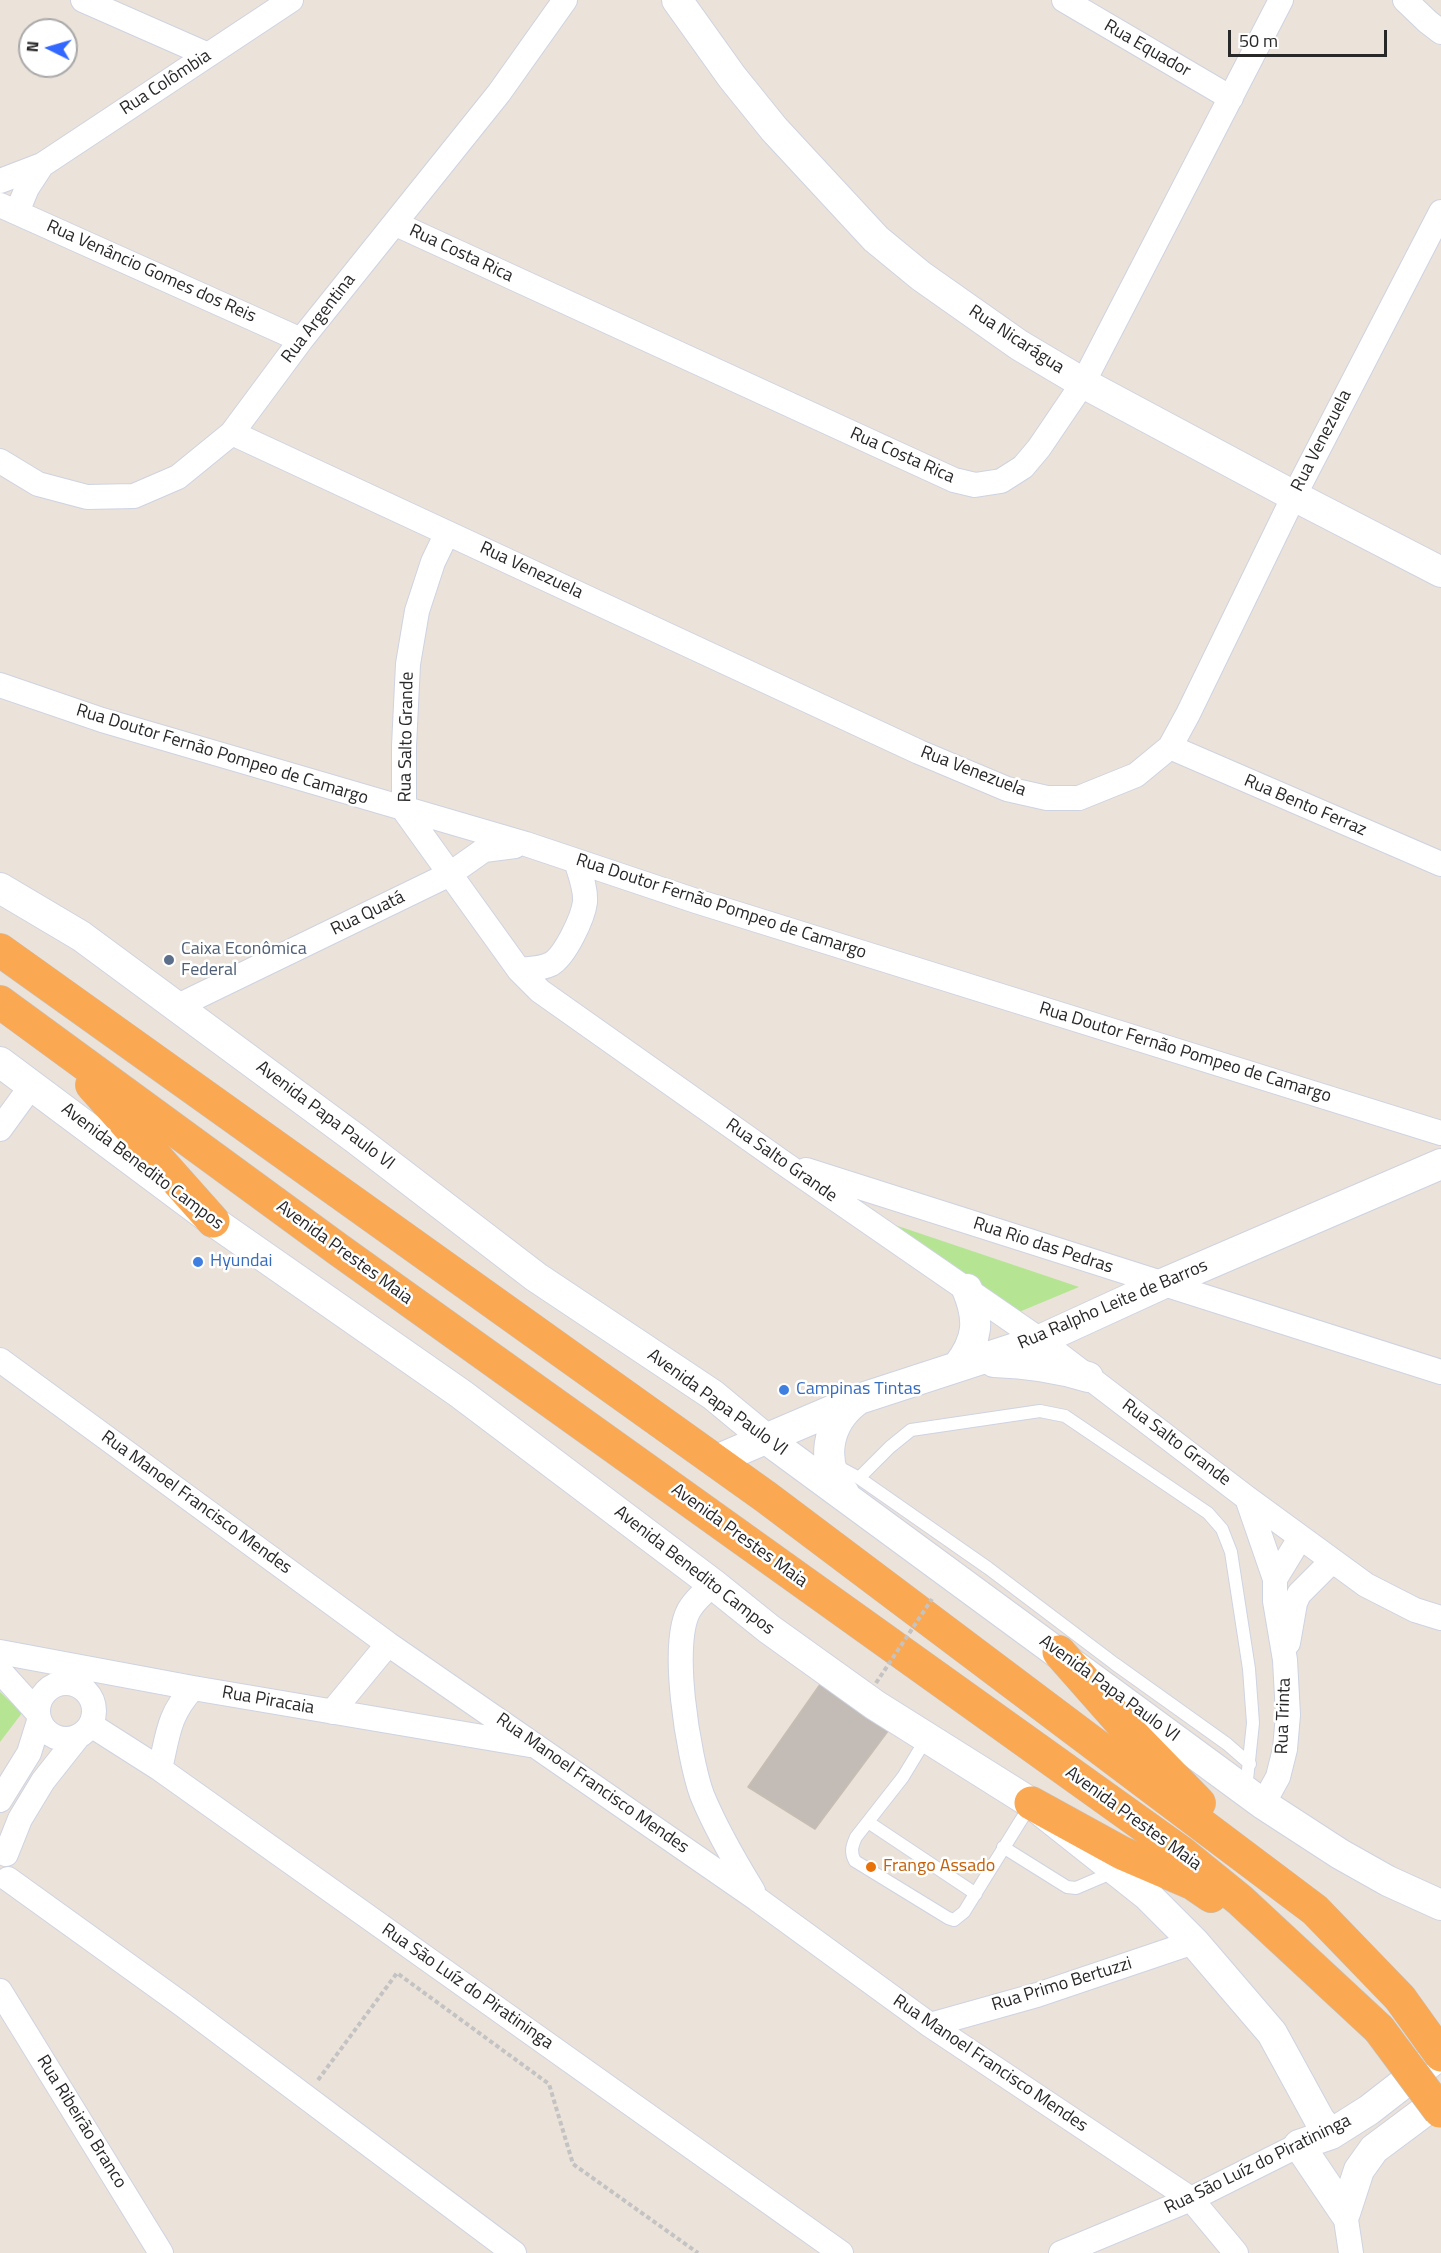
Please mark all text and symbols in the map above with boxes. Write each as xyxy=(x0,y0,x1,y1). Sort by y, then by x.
street label: Rua Equador xyxy=(1100,15,1194,83)
north arrow xyxy=(18,18,78,78)
scale bar xyxy=(1231,18,1390,56)
text: 50 m xyxy=(1239,27,1278,54)
text: N xyxy=(20,40,44,53)
street label: Rua Colômbia xyxy=(117,46,215,120)
street label: Rua Venâncio Gomes dos Reis xyxy=(43,216,259,328)
street label: Rua Costa Rica xyxy=(406,220,516,288)
street label: Rua Argentina xyxy=(277,270,361,368)
street label: Rua Nicarágua xyxy=(964,301,1068,379)
street label: Rua Venezuela xyxy=(1287,386,1357,496)
street label: Rua Costa Rica xyxy=(846,423,958,489)
street label: Rua Venezuela xyxy=(476,538,586,604)
street label: Rua Salto Grande xyxy=(395,671,419,803)
street label: Rua Doutor Fernão Pompeo de Camargo xyxy=(73,700,371,810)
street label: Rua Venezuela xyxy=(917,742,1029,802)
street label: Rua Bento Ferraz xyxy=(1240,770,1370,842)
street label: Rua Doutor Fernão Pompeo de Camargo xyxy=(573,850,869,964)
street label: Rua Quatá xyxy=(328,887,408,941)
place label: Caixa Econômica Federal xyxy=(181,939,307,982)
marker: Caixa Econômica Federal xyxy=(162,953,176,967)
street label: Rua Doutor Fernão Pompeo de Camargo xyxy=(1036,998,1334,1108)
street label: Avenida Papa Paulo VI xyxy=(251,1057,399,1175)
street label: Avenida Benedito Campos xyxy=(57,1099,227,1235)
street label: Rua Salto Grande xyxy=(721,1115,841,1207)
street label: Avenida Prestes Maia xyxy=(272,1196,416,1310)
street label: Rua Rio das Pedras xyxy=(970,1213,1116,1279)
place label: Hyundai xyxy=(210,1251,273,1273)
marker: Hyundai xyxy=(191,1255,205,1269)
street label: Rua Ralpho Leite de Barros xyxy=(1015,1255,1211,1355)
street label: Avenida Papa Paulo VI xyxy=(643,1345,791,1461)
place label: Campinas Tintas xyxy=(796,1379,921,1401)
marker: Campinas Tintas xyxy=(777,1383,791,1397)
street label: Rua Salto Grande xyxy=(1117,1395,1235,1491)
street label: Rua Manoel Francisco Mendes xyxy=(97,1427,295,1579)
street label: Avenida Prestes Maia xyxy=(667,1479,811,1593)
street label: Avenida Benedito Campos xyxy=(610,1502,778,1640)
street label: Avenida Papa Paulo VI xyxy=(1035,1631,1183,1747)
street label: Rua Trinta xyxy=(1272,1677,1296,1755)
street label: Rua Piracaia xyxy=(220,1682,316,1720)
street label: Rua Manoel Francisco Mendes xyxy=(492,1709,692,1859)
street label: Avenida Prestes Maia xyxy=(1061,1762,1205,1876)
place label: Frango Assado xyxy=(883,1856,995,1878)
marker: Frango Assado xyxy=(864,1860,878,1874)
street label: Rua São Luíz do Piratininga xyxy=(377,1919,557,2055)
street label: Rua Primo Bertuzzi xyxy=(989,1953,1135,2017)
street label: Rua Manoel Francisco Mendes xyxy=(889,1991,1091,2137)
street label: Rua Ribeirão Branco xyxy=(31,2051,131,2193)
street label: Rua São Luíz do Piratininga xyxy=(1161,2110,1355,2220)

